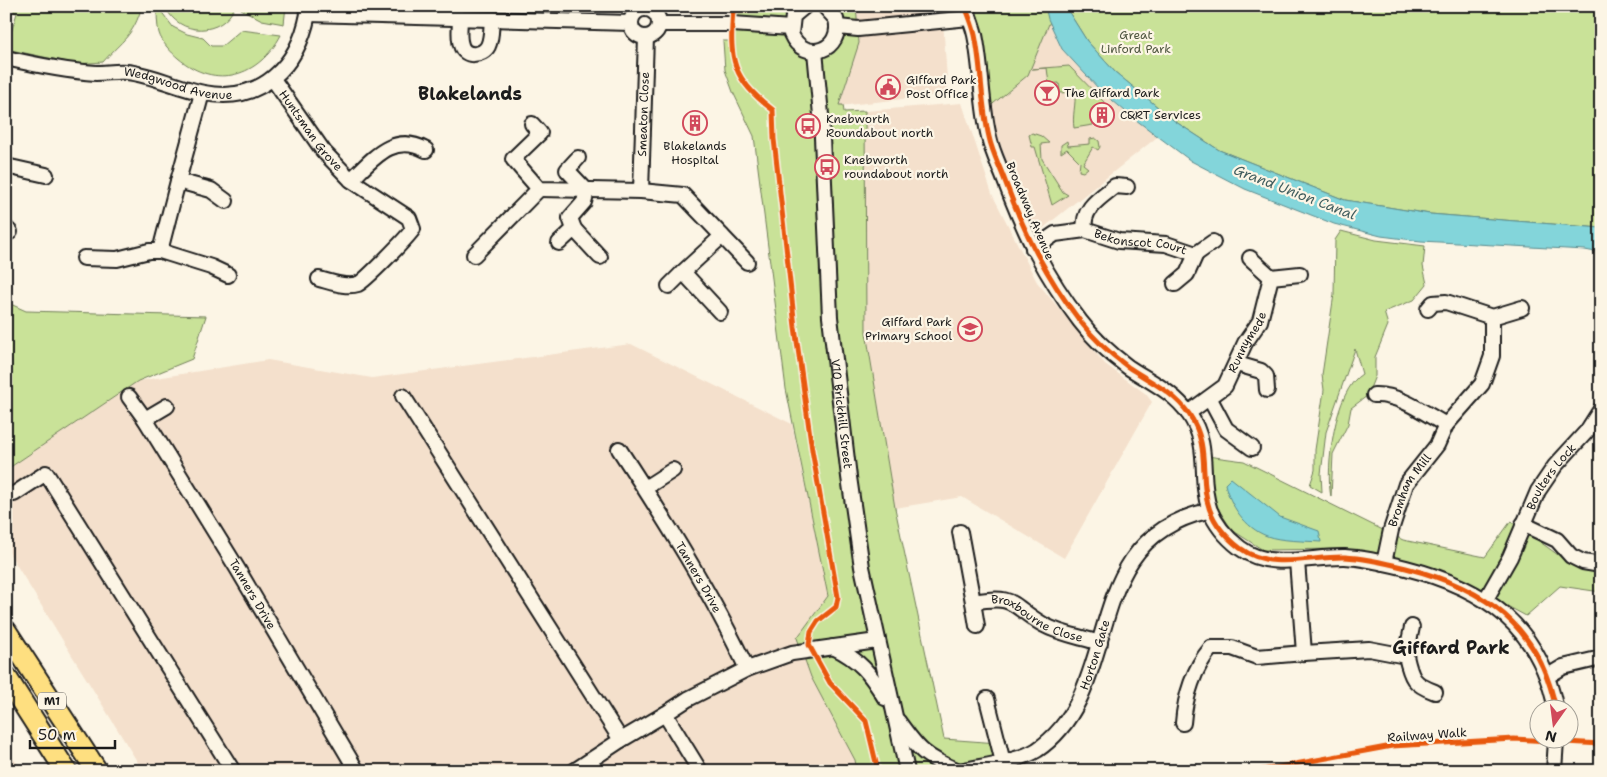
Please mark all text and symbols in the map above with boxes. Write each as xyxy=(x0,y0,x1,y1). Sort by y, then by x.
park label: Great Linford Park xyxy=(1101,27,1171,57)
street label: Wedgwood Avenue xyxy=(123,64,233,103)
street label: Smeaton Close xyxy=(634,71,653,157)
place label: Giffard Park Post Office xyxy=(906,72,977,102)
public building icon: Giffard Park Post Office xyxy=(875,74,901,100)
bar icon: The Giffard Park xyxy=(1034,80,1060,106)
district label: Blakelands xyxy=(418,82,522,106)
place label: The Giffard Park xyxy=(1064,85,1160,101)
street label: Huntsman Grove xyxy=(275,87,346,175)
building icon: C&RT Services xyxy=(1089,102,1115,128)
place label: C&RT Services xyxy=(1120,107,1201,123)
building icon: Blakelands Hospital xyxy=(682,110,708,136)
place label: Knebworth Roundabout north xyxy=(826,111,933,141)
bus stop icon: Knebworth Roundabout north xyxy=(795,113,821,139)
place label: Blakelands Hospital xyxy=(663,138,727,168)
place label: Knebworth roundabout north xyxy=(844,152,948,182)
bus stop icon: Knebworth roundabout north xyxy=(814,154,840,180)
street label: Broadway Avenue xyxy=(1002,160,1058,263)
water label: Grand Union Canal xyxy=(1231,160,1359,224)
street label: Bekonscot Court xyxy=(1092,225,1189,258)
street label: Runnymede xyxy=(1224,310,1270,375)
place label: Giffard Park Primary School xyxy=(865,314,952,344)
school or university icon: Giffard Park Primary School xyxy=(957,316,983,342)
street label: V10 Brickhill Street xyxy=(827,358,856,470)
street label: Boulters Lock xyxy=(1523,440,1580,513)
street label: Bromham Mill xyxy=(1385,450,1435,529)
street label: Tanners Drive xyxy=(672,539,725,616)
street label: Tanners Drive xyxy=(225,556,280,633)
street label: Broxbourne Close xyxy=(991,591,1085,646)
street label: Horton Gate xyxy=(1076,618,1114,692)
district label: Giffard Park xyxy=(1392,636,1510,660)
road number: M1 xyxy=(38,692,66,709)
north arrow xyxy=(1530,700,1580,750)
scale bar xyxy=(30,717,115,749)
street label: Railway Walk xyxy=(1387,724,1467,746)
text: 50 m xyxy=(38,725,76,745)
text: N xyxy=(1543,727,1558,747)

